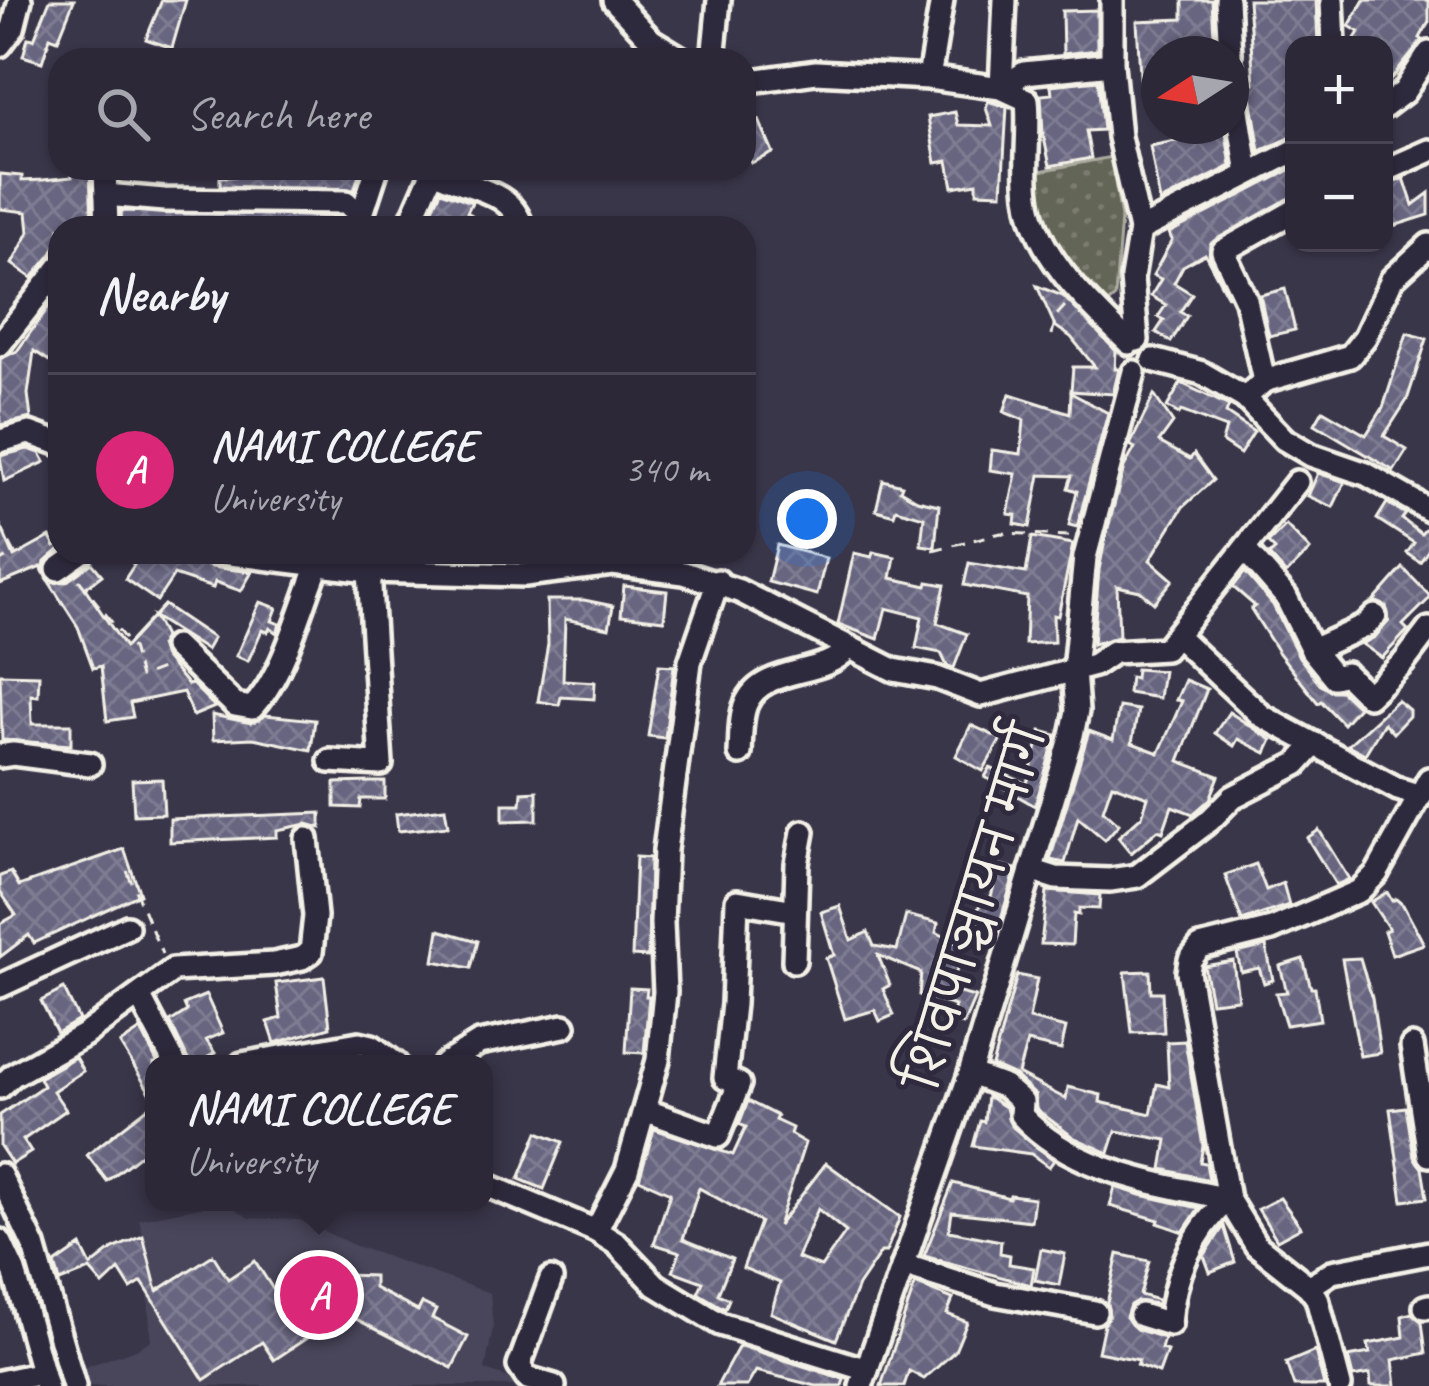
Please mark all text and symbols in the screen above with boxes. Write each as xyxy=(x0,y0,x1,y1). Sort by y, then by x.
north arrow xyxy=(1141,36,1249,144)
map controls xyxy=(1285,36,1393,252)
button: + xyxy=(1285,36,1393,144)
search box xyxy=(48,48,756,180)
icon: search xyxy=(90,81,156,147)
text: Search here xyxy=(186,86,369,143)
button: − xyxy=(1285,144,1393,252)
text: Nearby xyxy=(96,262,224,326)
text: NAMI COLLEGE xyxy=(210,417,476,474)
text: A xyxy=(125,445,145,494)
text: 340 m xyxy=(624,445,708,494)
text: University xyxy=(210,474,340,523)
your location xyxy=(777,489,837,549)
street label: शिवपाञ्चायन मार्ग xyxy=(883,713,1061,1100)
popup xyxy=(145,1055,493,1211)
text: NAMI COLLEGE xyxy=(186,1080,452,1137)
text: University xyxy=(186,1137,316,1186)
pin: A xyxy=(280,1250,358,1340)

